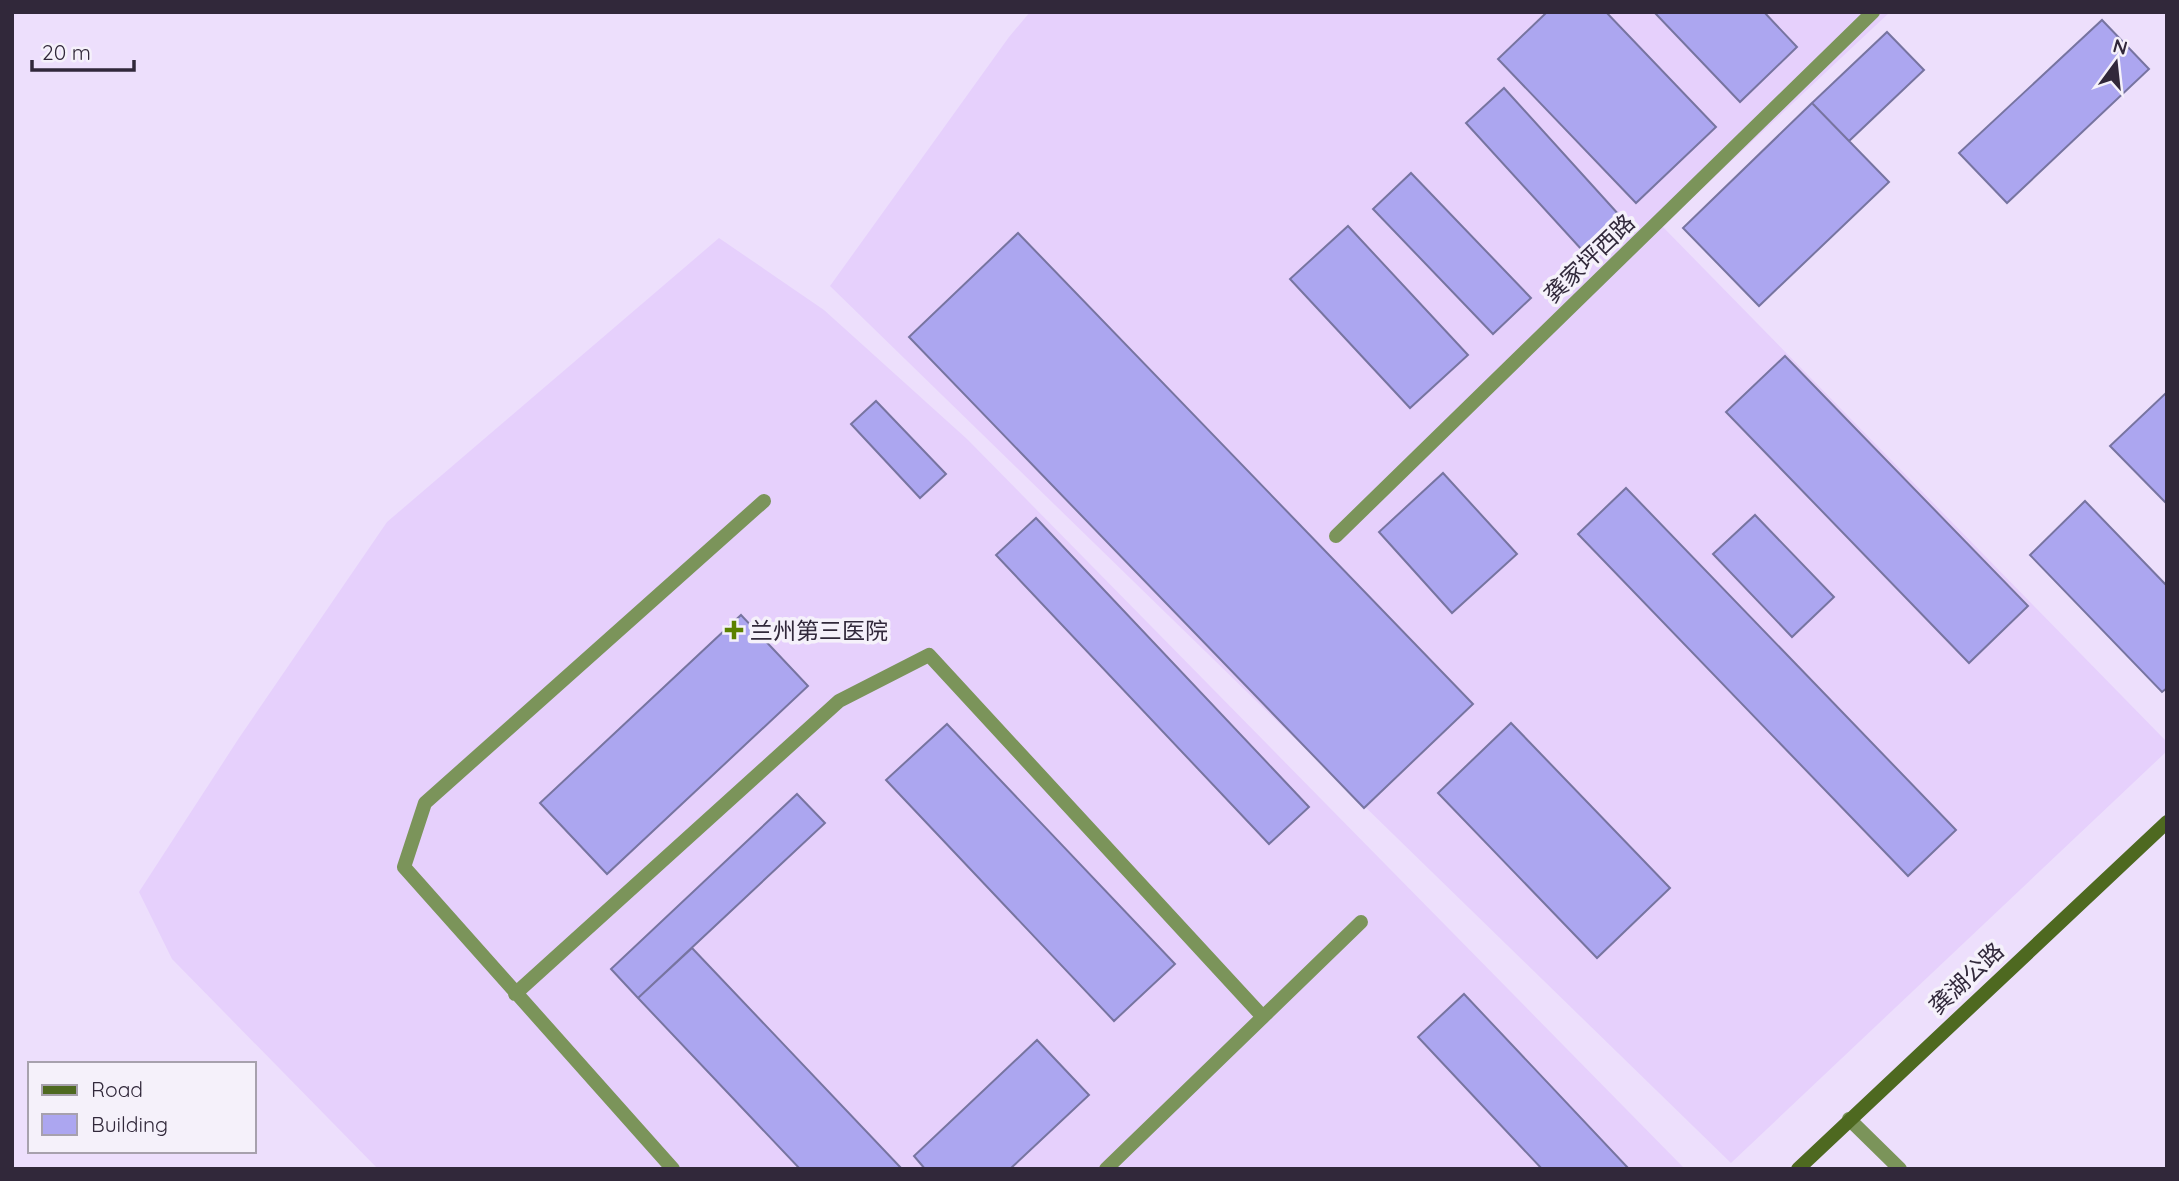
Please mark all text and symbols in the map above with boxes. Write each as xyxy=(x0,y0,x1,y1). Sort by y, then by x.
scale bar xyxy=(32,28,133,72)
north arrow xyxy=(2081,28,2151,98)
text: N xyxy=(2111,33,2130,60)
text: 20 m xyxy=(42,39,91,65)
street label: 龚家坪西路 xyxy=(1538,208,1640,308)
place label: 兰州第三医院 xyxy=(750,616,888,645)
marker: 兰州第三医院 xyxy=(724,620,744,640)
street label: 龚湖公路 xyxy=(1922,936,2010,1020)
legend xyxy=(28,1062,256,1153)
text: Road xyxy=(91,1076,143,1102)
text: Building xyxy=(91,1111,168,1137)

